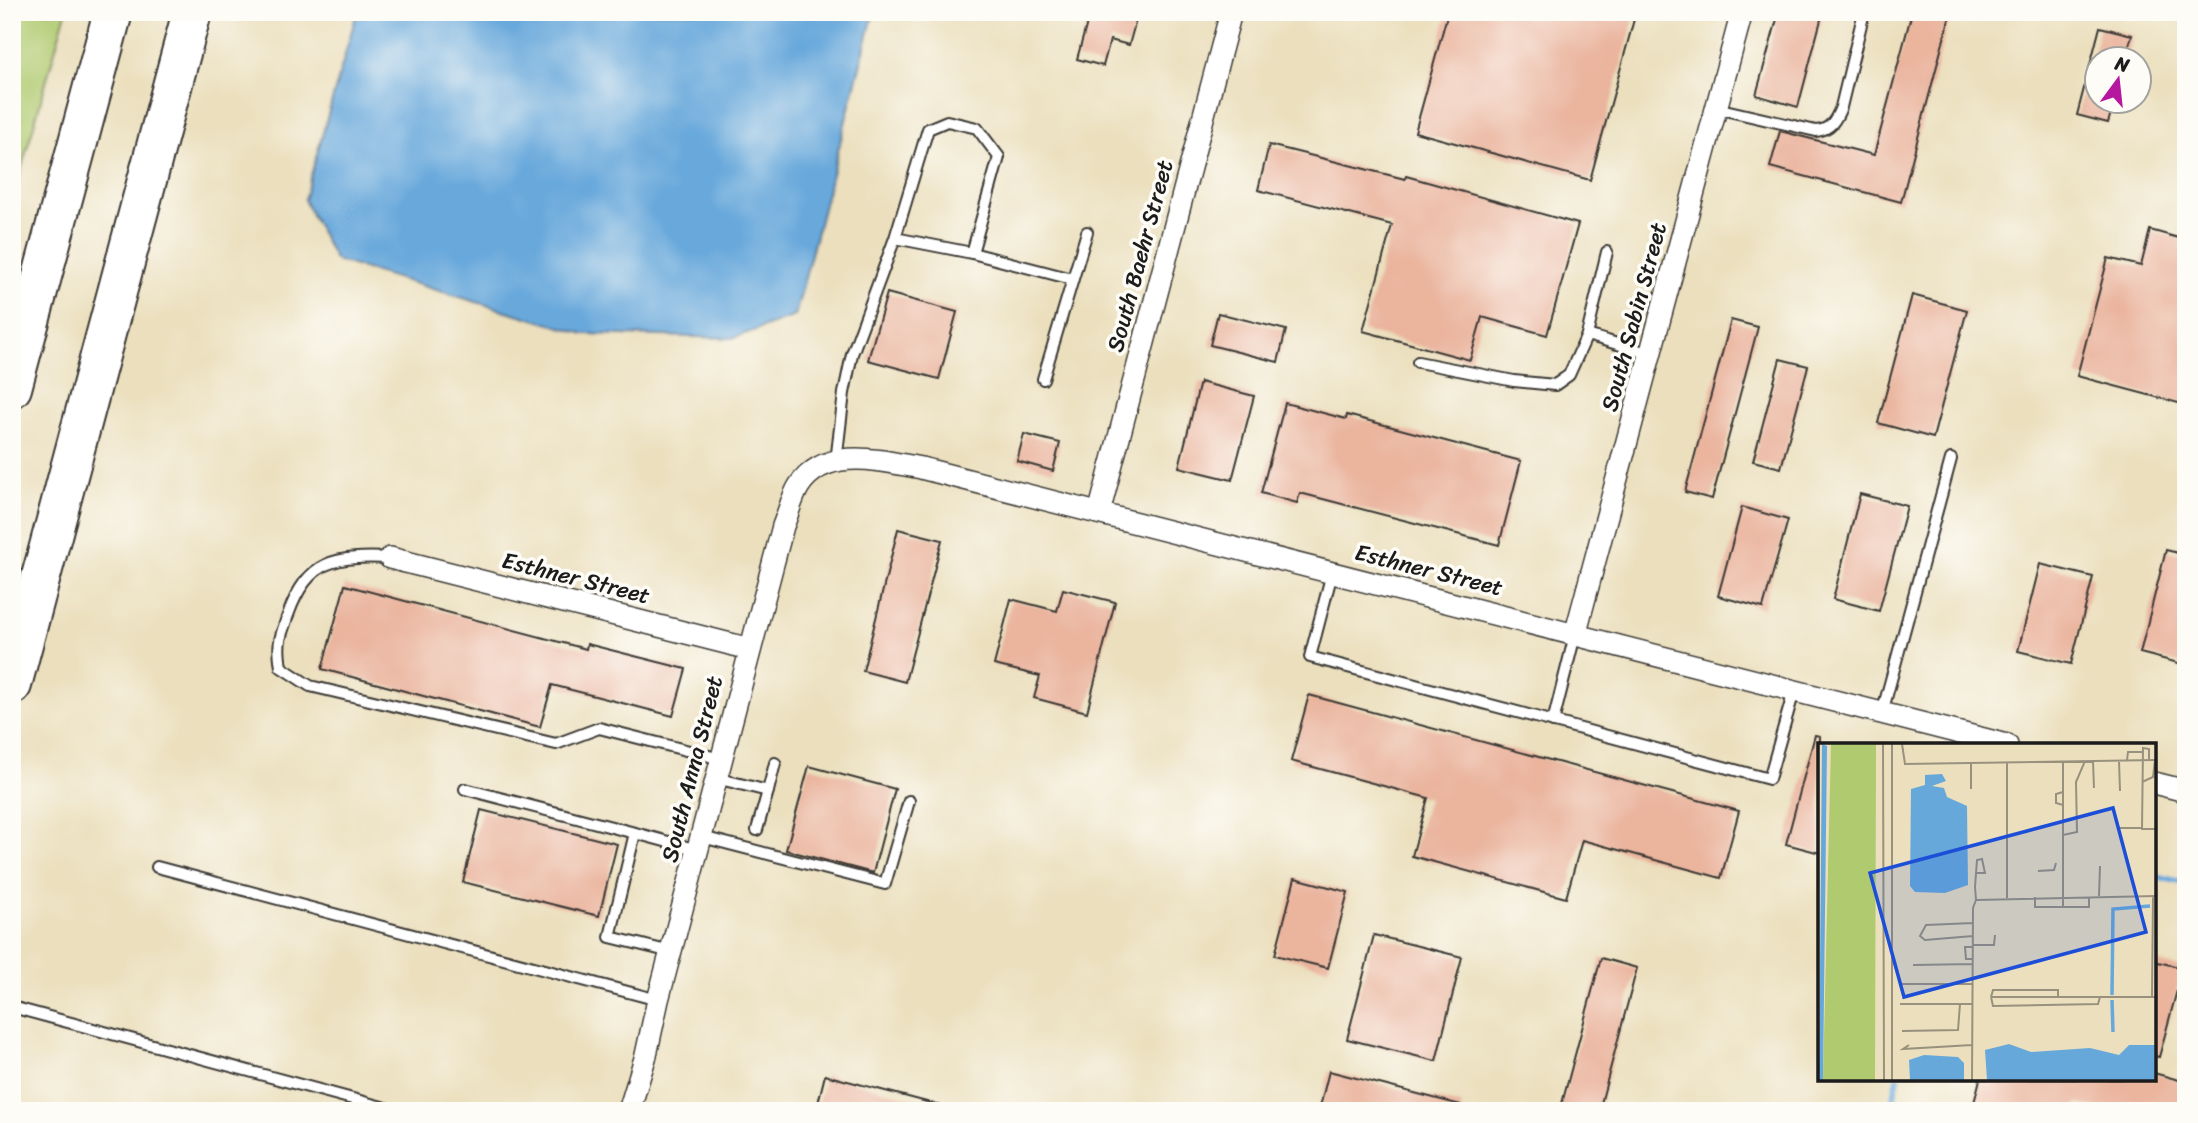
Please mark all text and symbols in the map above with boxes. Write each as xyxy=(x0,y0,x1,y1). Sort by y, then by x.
north arrow xyxy=(2082,46,2152,116)
text: N xyxy=(2111,46,2134,82)
street label: South Baehr Street xyxy=(1095,155,1185,357)
street label: South Sabin Street xyxy=(1589,218,1679,416)
street label: Esthner Street xyxy=(1351,532,1507,608)
street label: Esthner Street xyxy=(498,540,654,616)
street label: South Anna Street xyxy=(649,671,735,867)
inset map xyxy=(1818,743,2156,1081)

